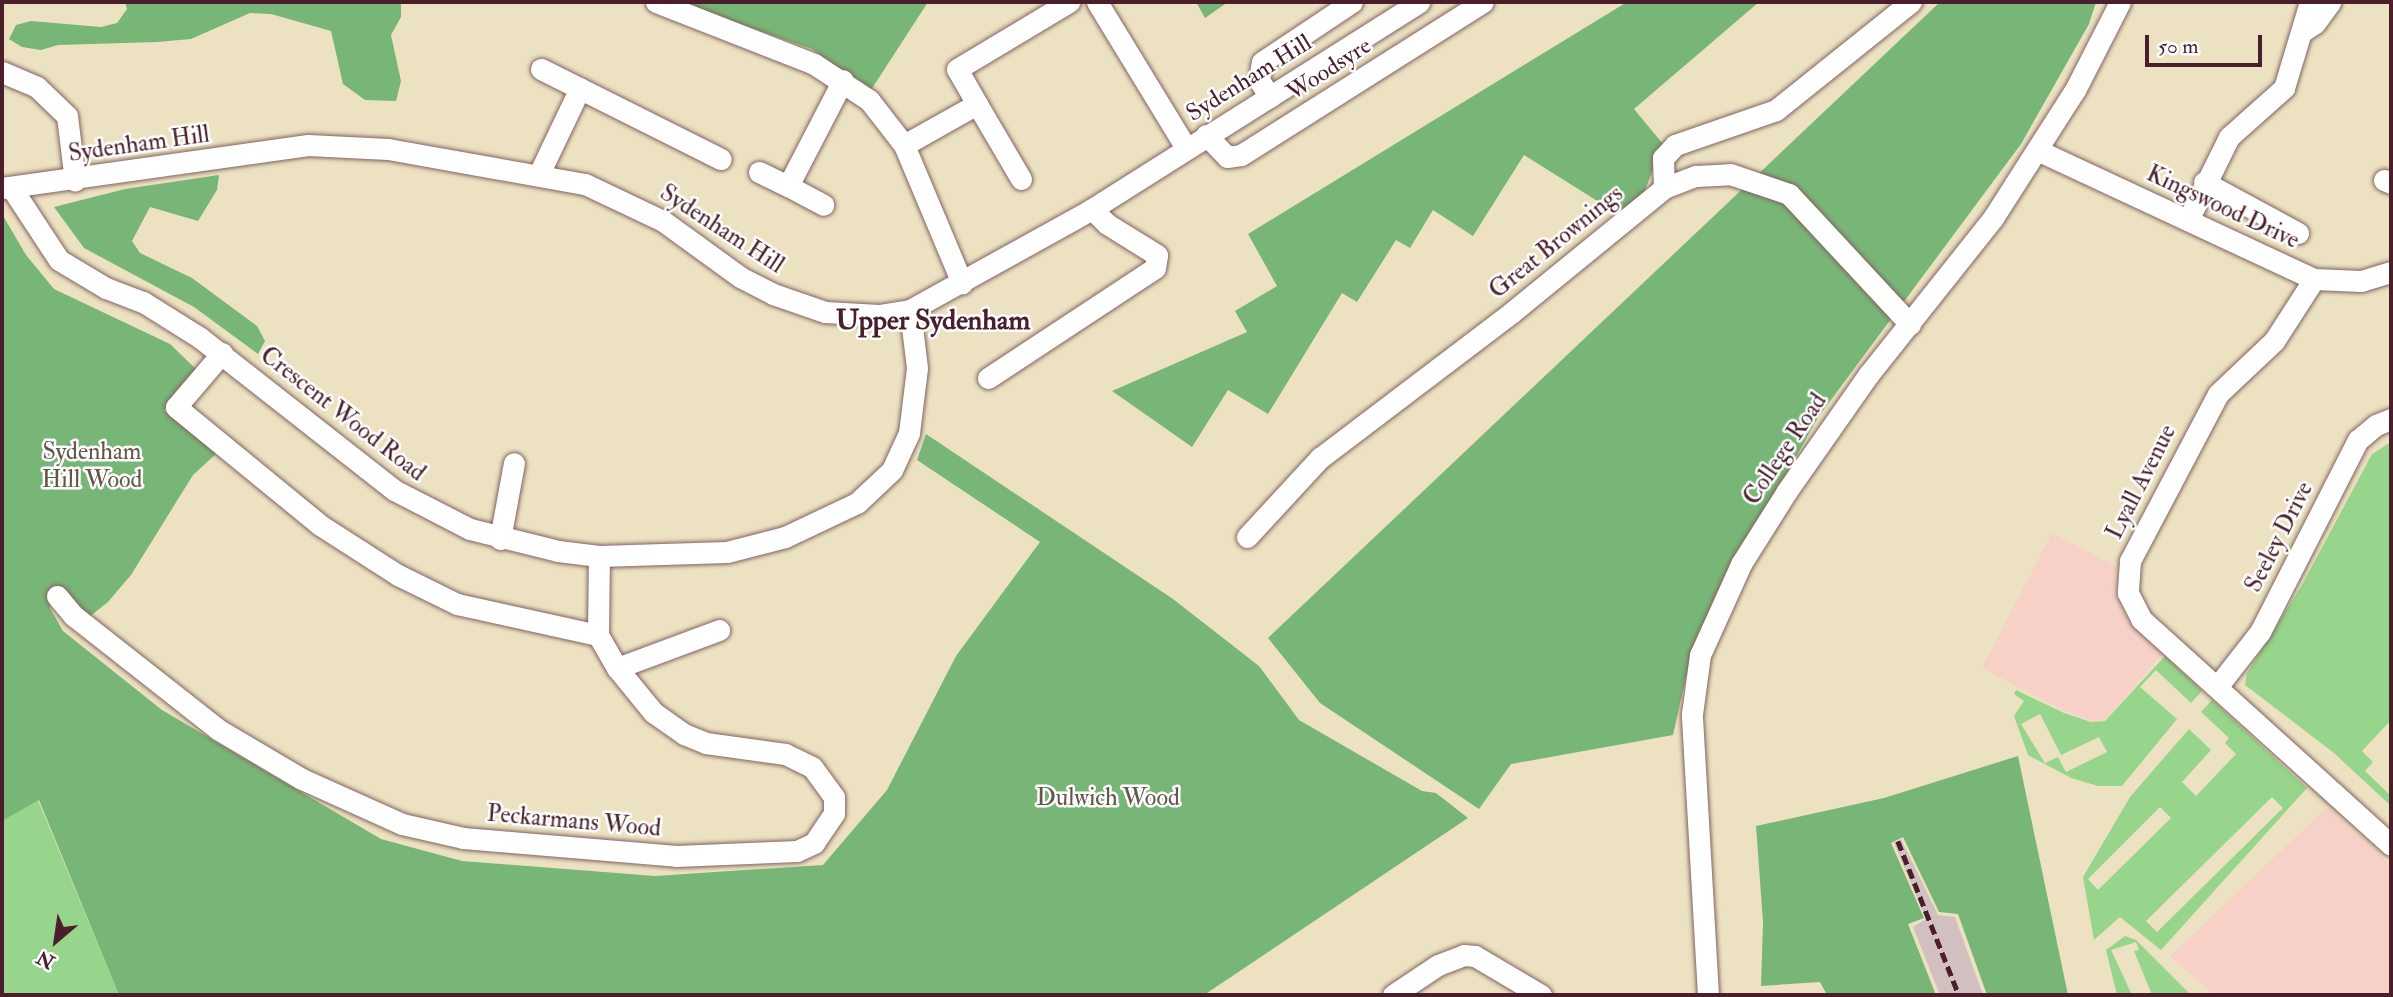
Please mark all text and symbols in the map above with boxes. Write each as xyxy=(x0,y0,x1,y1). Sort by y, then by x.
scale bar xyxy=(2148,21,2265,65)
street label: Sydenham Hill xyxy=(1181,28,1317,128)
street label: Woodsyre xyxy=(1281,31,1377,107)
text: 50 m xyxy=(2158,33,2199,60)
street label: Sydenham Hill xyxy=(67,120,211,168)
street label: Kingswood Drive xyxy=(2142,159,2304,255)
street label: Sydenham Hill xyxy=(655,178,789,280)
street label: Great Brownings xyxy=(1483,179,1629,305)
district label: Upper Sydenham xyxy=(836,304,1030,338)
street label: Crescent Wood Road xyxy=(255,341,431,487)
street label: College Road xyxy=(1737,388,1833,510)
street label: Lyall Avenue xyxy=(2100,420,2182,544)
park label: Sydenham Hill Wood xyxy=(42,438,142,494)
street label: Seeley Drive xyxy=(2239,477,2319,597)
park label: Dulwich Wood xyxy=(1036,784,1180,812)
street label: Peckarmans Wood xyxy=(486,799,662,843)
north arrow xyxy=(21,906,91,976)
text: N xyxy=(33,945,59,974)

